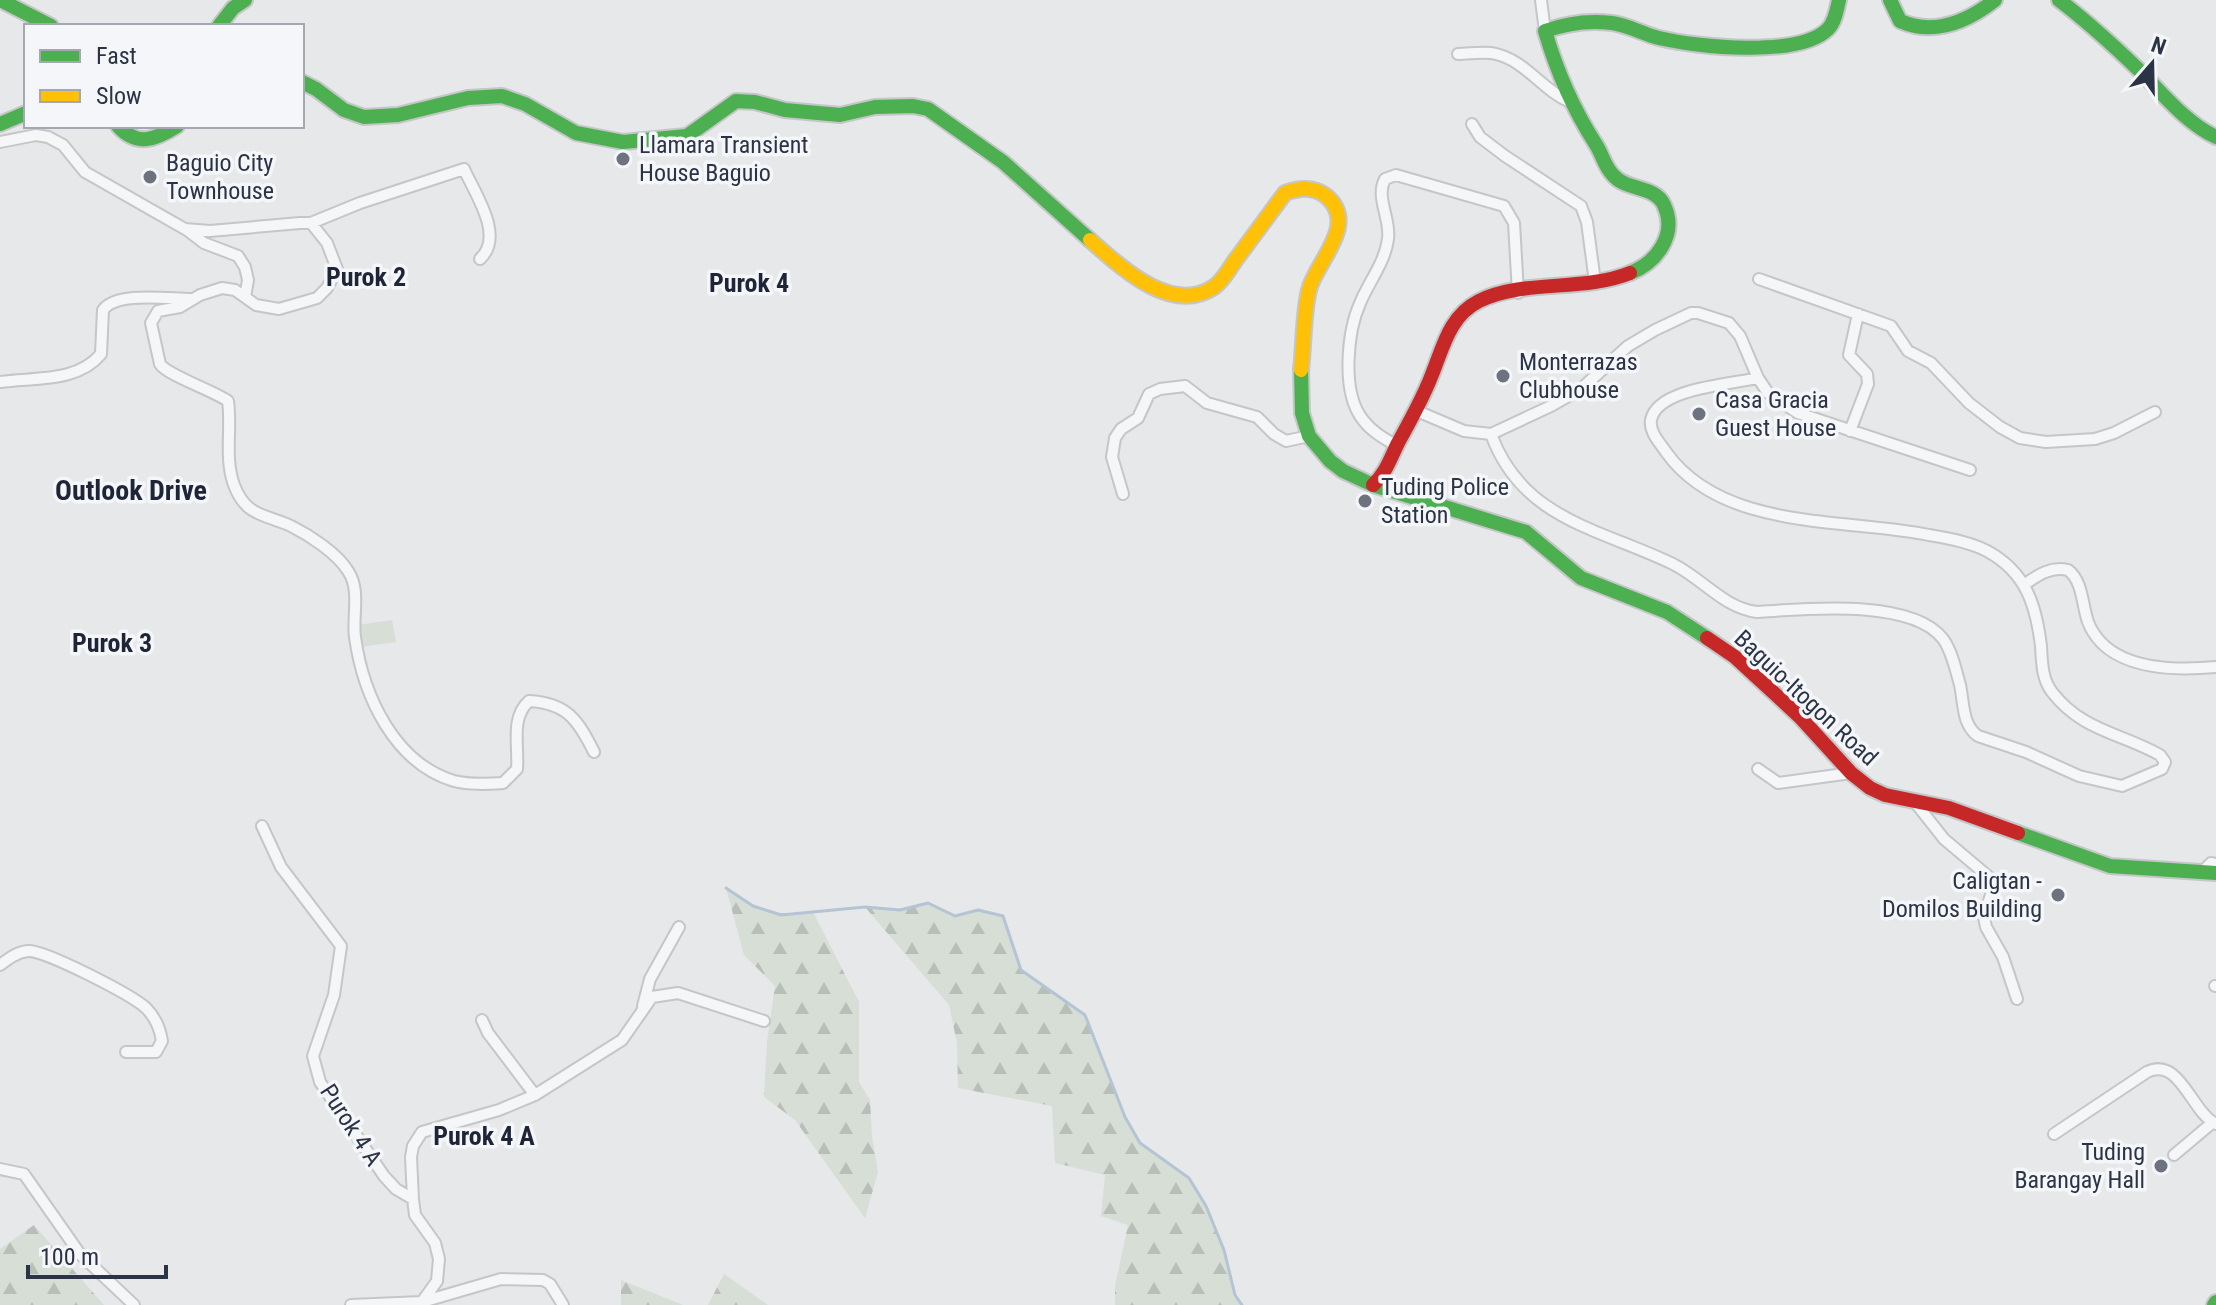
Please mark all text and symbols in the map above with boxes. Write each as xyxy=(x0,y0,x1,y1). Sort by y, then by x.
legend xyxy=(24,24,304,128)
north arrow xyxy=(2112,24,2192,104)
text: N xyxy=(2148,32,2169,60)
text: Fast xyxy=(96,42,137,70)
text: Slow xyxy=(96,82,142,110)
place label: Llamara Transient House Baguio xyxy=(639,131,808,187)
place label: Baguio City Townhouse xyxy=(166,149,274,205)
marker: Llamara Transient House Baguio xyxy=(614,150,632,168)
marker: Baguio City Townhouse xyxy=(141,168,159,186)
district label: Purok 2 xyxy=(326,262,406,292)
district label: Purok 4 xyxy=(709,268,789,298)
place label: Monterrazas Clubhouse xyxy=(1519,348,1638,404)
marker: Monterrazas Clubhouse xyxy=(1494,367,1512,385)
place label: Casa Gracia Guest House xyxy=(1715,386,1836,442)
marker: Casa Gracia Guest House xyxy=(1690,405,1708,423)
place label: Tuding Police Station xyxy=(1381,473,1509,529)
district label: Outlook Drive xyxy=(55,474,207,507)
marker: Tuding Police Station xyxy=(1356,492,1374,510)
street label: Baguio-Itogon Road xyxy=(1729,624,1883,772)
district label: Purok 3 xyxy=(72,628,152,658)
place label: Caligtan - Domilos Building xyxy=(1882,867,2042,923)
marker: Caligtan - Domilos Building xyxy=(2049,886,2067,904)
street label: Purok 4 A xyxy=(314,1079,388,1171)
district label: Purok 4 A xyxy=(433,1121,535,1151)
place label: Tuding Barangay Hall xyxy=(2014,1138,2145,1194)
marker: Tuding Barangay Hall xyxy=(2152,1157,2170,1175)
scale bar xyxy=(28,1229,166,1279)
text: 100 m xyxy=(40,1243,99,1271)

